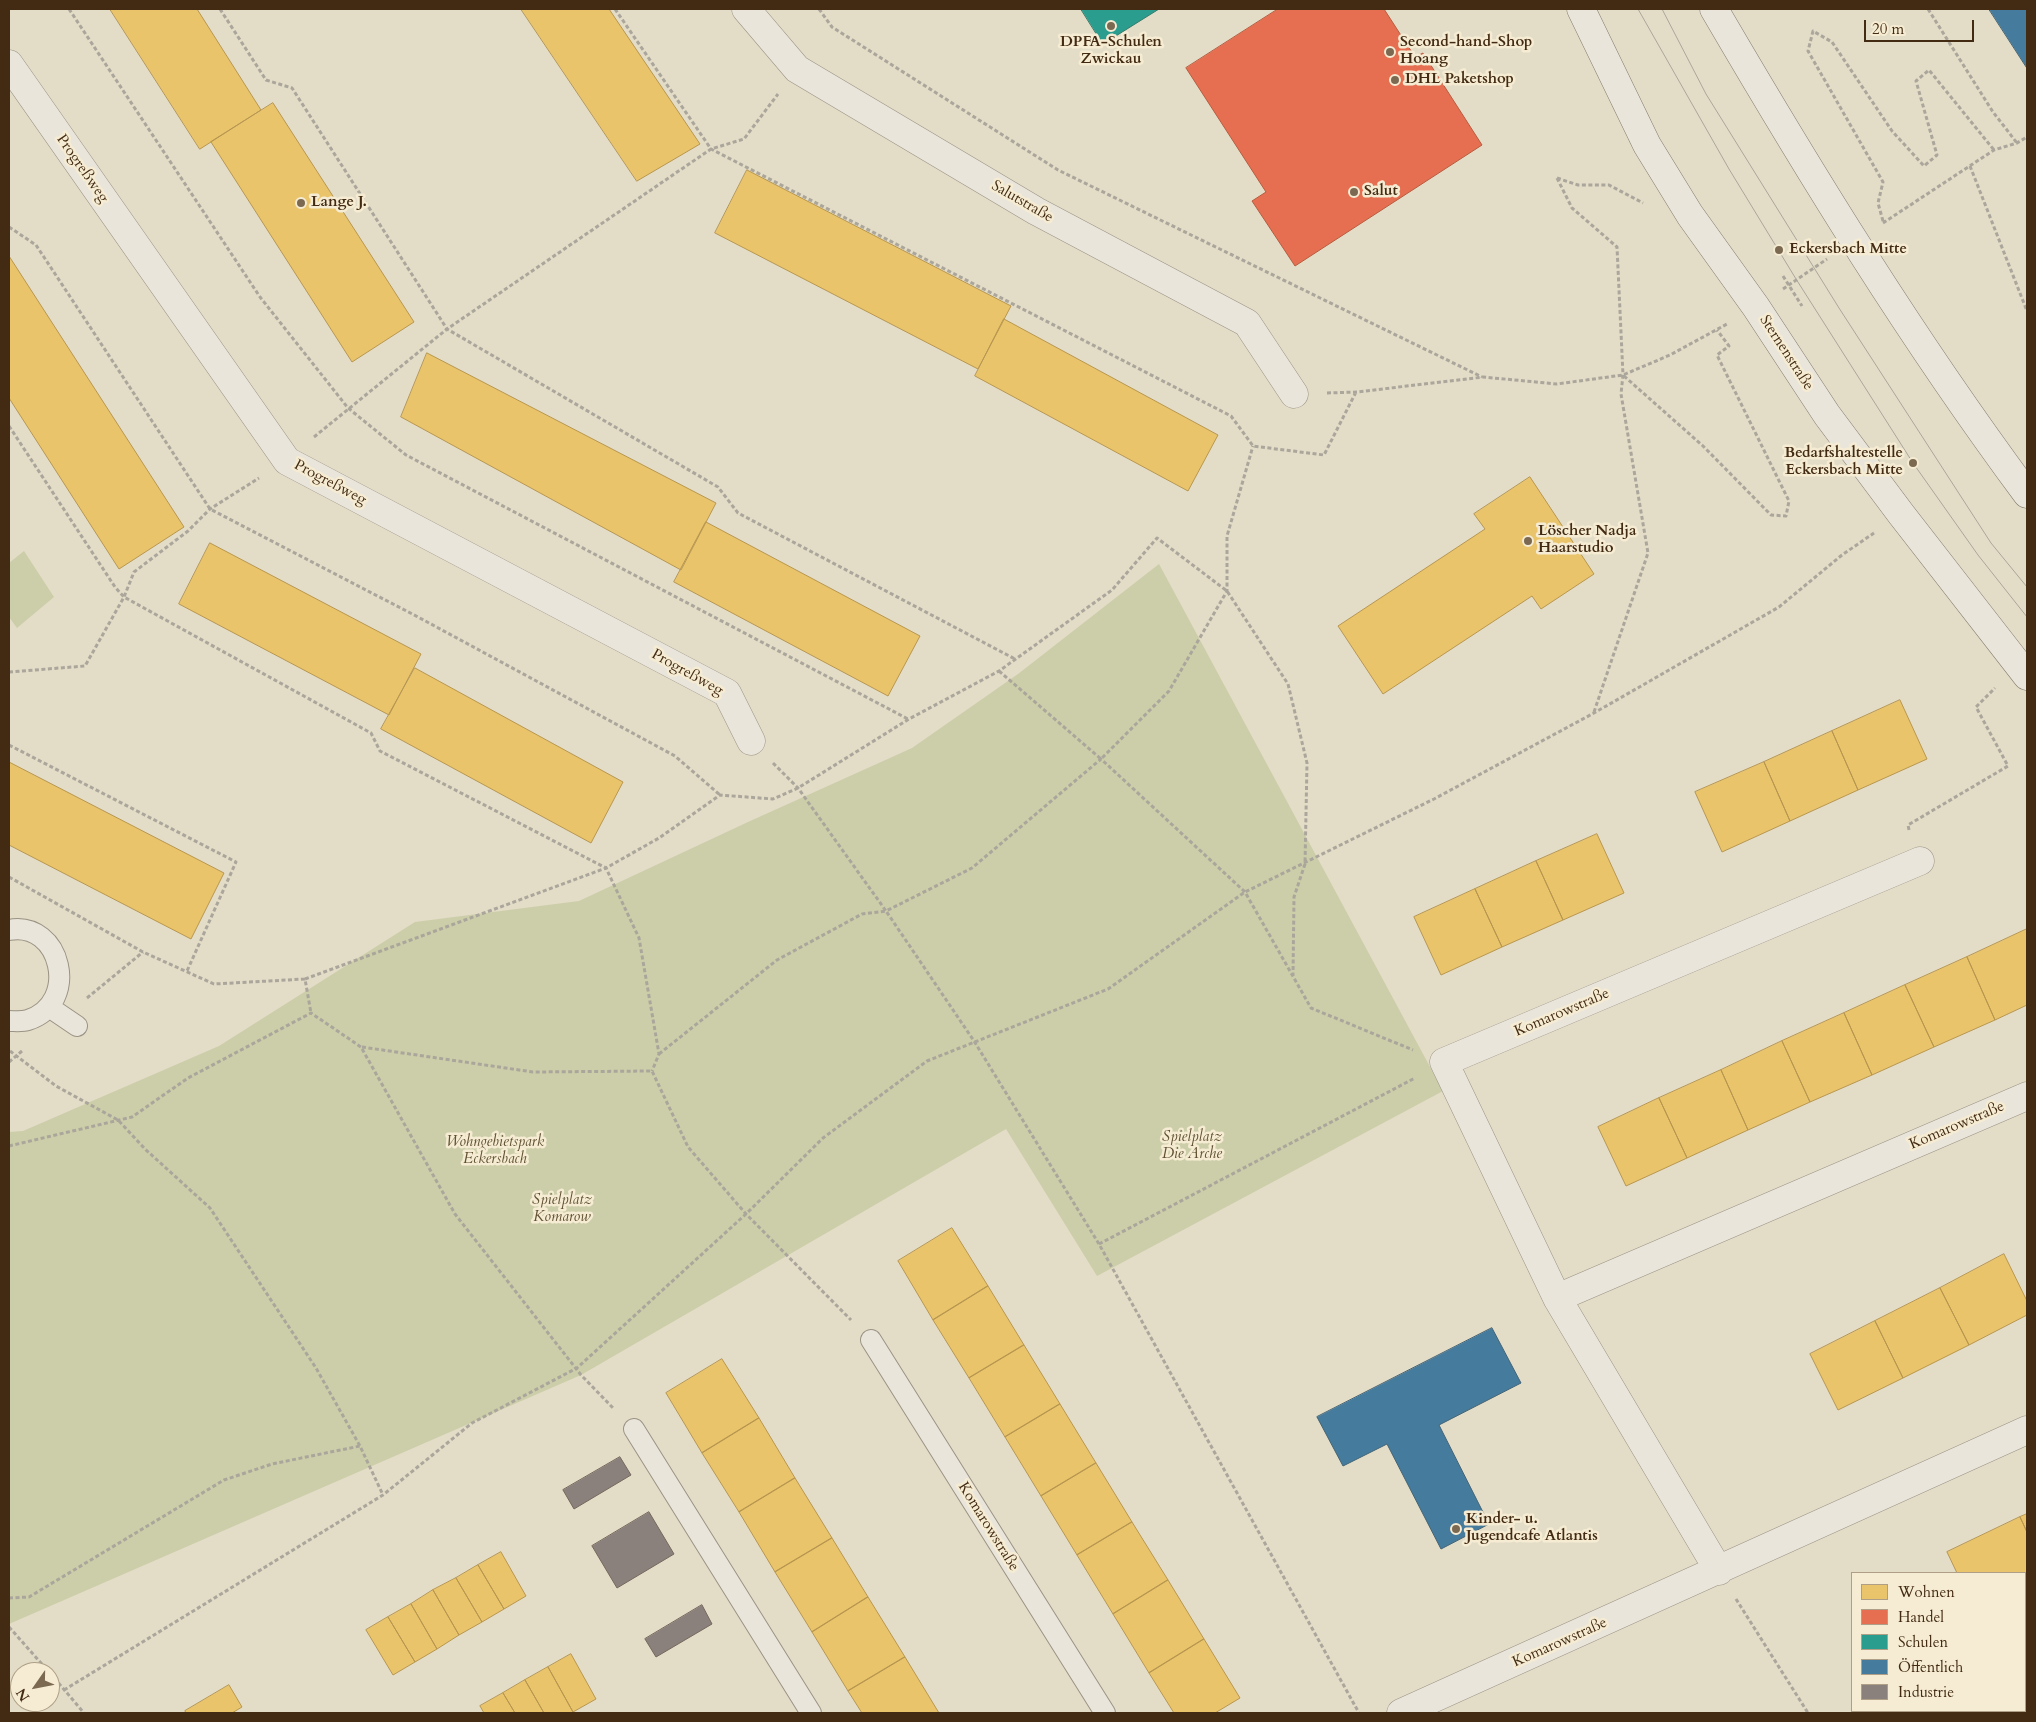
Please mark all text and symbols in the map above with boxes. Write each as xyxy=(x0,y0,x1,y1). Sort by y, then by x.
scale bar xyxy=(1866,10,1976,42)
text: 20 m xyxy=(1872,19,1904,39)
marker: DPFA-Schulen Zwickau xyxy=(1105,20,1117,32)
place label: DPFA-Schulen Zwickau xyxy=(1060,34,1162,69)
place label: Second-hand-Shop Hoang xyxy=(1400,34,1532,69)
marker: Second-hand-Shop Hoang xyxy=(1384,46,1396,58)
place label: DHL Paketshop xyxy=(1405,71,1514,89)
marker: DHL Paketshop xyxy=(1389,74,1401,86)
street label: Progreßweg xyxy=(52,131,112,207)
street label: Salutstraße xyxy=(988,177,1056,227)
place label: Salut xyxy=(1364,183,1398,201)
marker: Salut xyxy=(1348,186,1360,198)
place label: Lange J. xyxy=(311,194,367,212)
marker: Lange J. xyxy=(295,197,307,209)
place label: Eckersbach Mitte xyxy=(1789,241,1907,259)
marker: Eckersbach Mitte xyxy=(1773,244,1785,256)
street label: Sternenstraße xyxy=(1755,312,1817,394)
place label: Bedarfshaltestelle Eckersbach Mitte xyxy=(1784,445,1903,480)
street label: Progreßweg xyxy=(291,456,369,510)
marker: Bedarfshaltestelle Eckersbach Mitte xyxy=(1907,457,1919,469)
place label: Löscher Nadja Haarstudio xyxy=(1538,523,1637,558)
marker: Löscher Nadja Haarstudio xyxy=(1522,535,1534,547)
street label: Progreßweg xyxy=(648,646,726,700)
street label: Komarowstraße xyxy=(1512,985,1612,1041)
street label: Komarowstraße xyxy=(1907,1098,2007,1154)
park label: Spielplatz Die Arche xyxy=(1162,1129,1222,1164)
park label: Wohngebietspark Eckersbach xyxy=(446,1134,544,1169)
park label: Spielplatz Komarow xyxy=(532,1192,592,1227)
street label: Komarowstraße xyxy=(953,1479,1023,1575)
place label: Kinder- u. Jugendcafe Atlantis xyxy=(1466,1511,1598,1546)
marker: Kinder- u. Jugendcafe Atlantis xyxy=(1450,1523,1462,1535)
legend xyxy=(1851,1572,2026,1712)
text: Wohnen xyxy=(1898,1582,1955,1602)
text: Handel xyxy=(1898,1607,1944,1627)
street label: Komarowstraße xyxy=(1510,1614,1610,1672)
text: Schulen xyxy=(1898,1632,1948,1652)
text: Öffentlich xyxy=(1898,1657,1963,1677)
north arrow xyxy=(10,1662,60,1712)
text: Industrie xyxy=(1898,1682,1954,1702)
text: N xyxy=(12,1685,34,1705)

